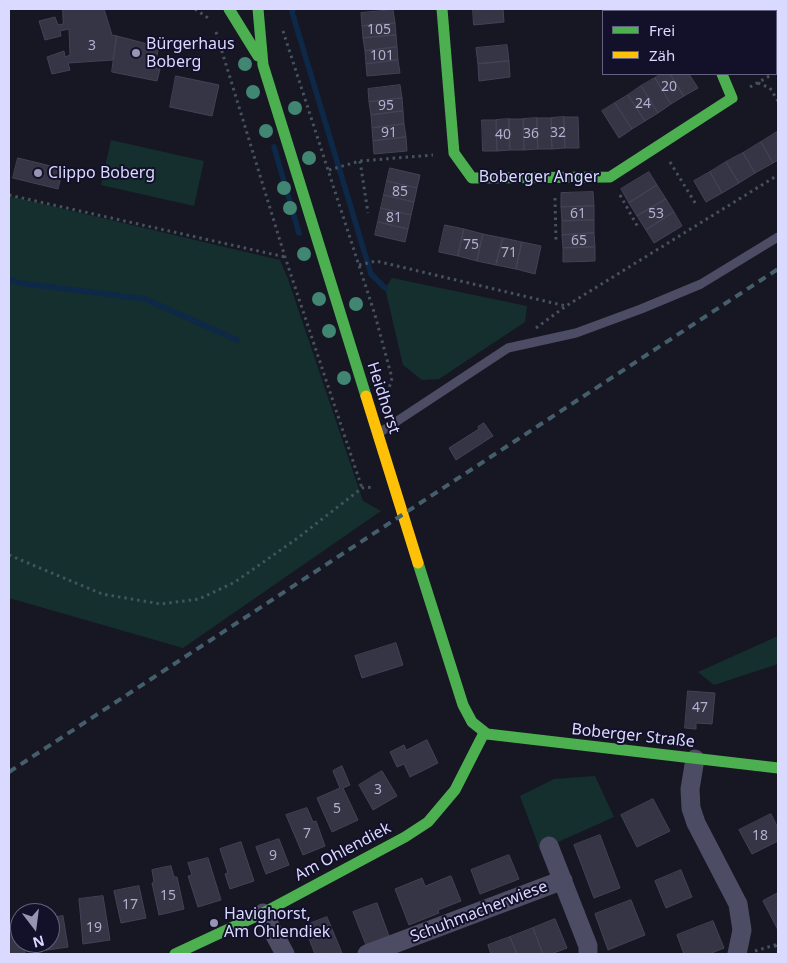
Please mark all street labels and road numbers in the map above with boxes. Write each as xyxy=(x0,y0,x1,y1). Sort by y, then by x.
street label: Boberger Anger xyxy=(479,167,599,187)
street label: Heidhorst xyxy=(362,360,404,436)
street label: Boberger Straße xyxy=(570,720,696,752)
street label: Am Ohlendiek xyxy=(292,819,394,885)
street label: Schuhmacherwiese xyxy=(408,877,550,947)

